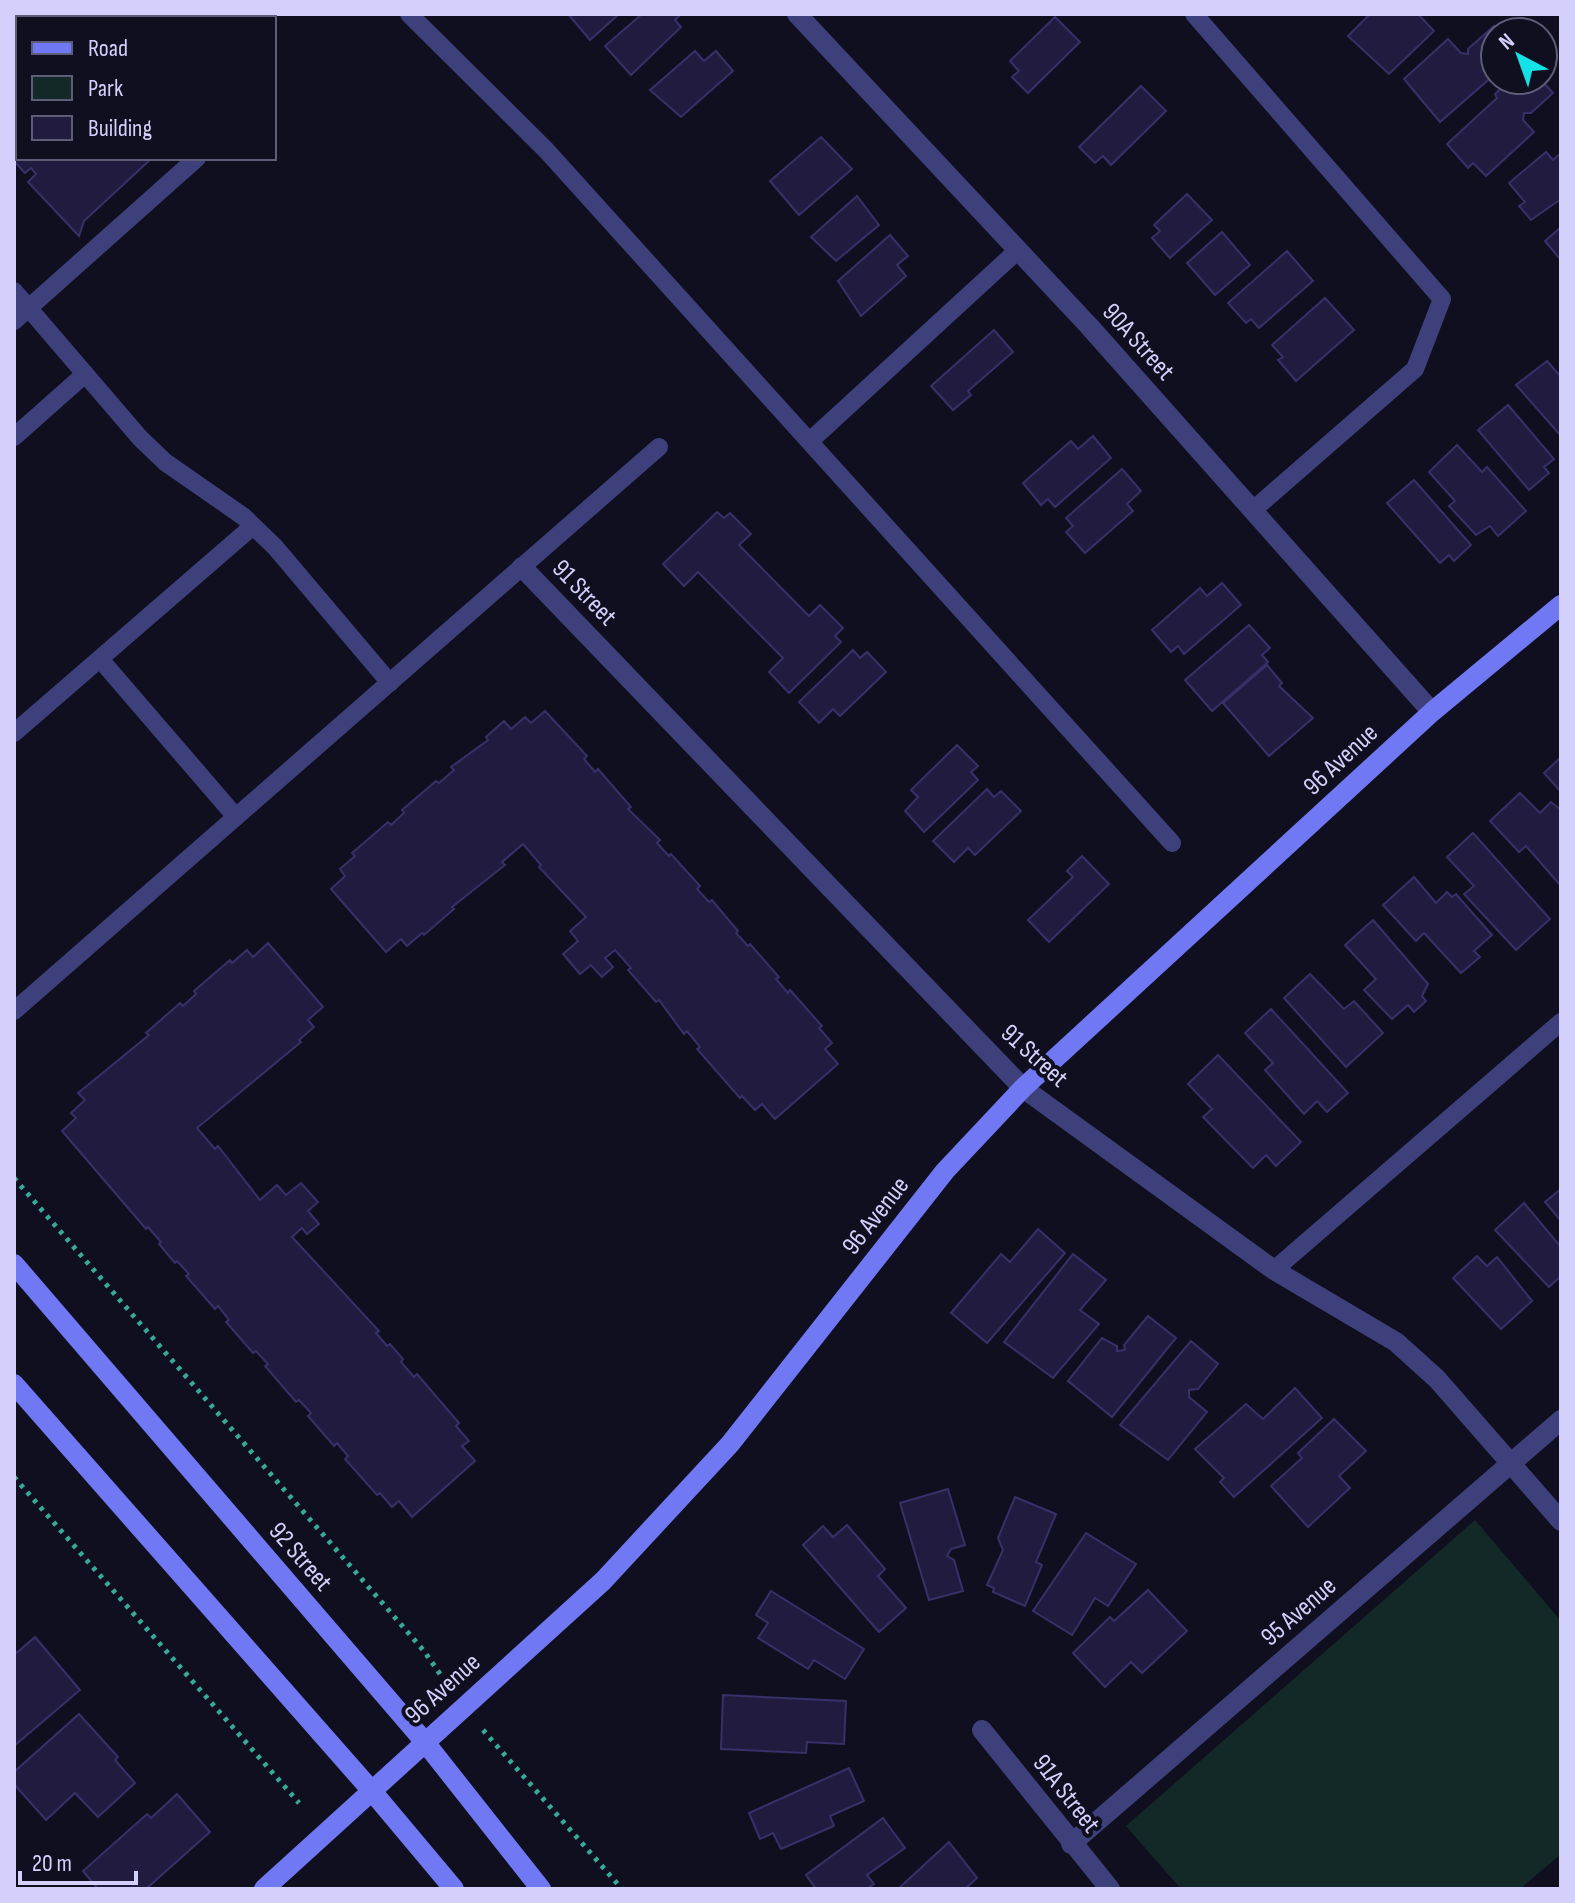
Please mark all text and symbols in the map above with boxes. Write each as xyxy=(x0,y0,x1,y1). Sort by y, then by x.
legend xyxy=(16,16,276,160)
north arrow xyxy=(1479,16,1559,96)
text: N xyxy=(1494,28,1520,56)
text: Road xyxy=(88,34,128,63)
text: Park xyxy=(88,74,123,103)
text: Building xyxy=(88,114,152,143)
street label: 90A Street xyxy=(1095,297,1181,387)
street label: 91 Street xyxy=(545,554,623,632)
street label: 96 Avenue xyxy=(1297,718,1385,802)
street label: 91 Street xyxy=(994,1018,1074,1094)
street label: 96 Avenue xyxy=(836,1171,916,1261)
street label: 92 Street xyxy=(262,1516,338,1598)
street label: 95 Avenue xyxy=(1255,1571,1343,1653)
street label: 96 Avenue xyxy=(399,1647,487,1731)
street label: 91A Street xyxy=(1026,1749,1106,1839)
scale bar xyxy=(20,1835,136,1885)
text: 20 m xyxy=(32,1849,72,1878)

